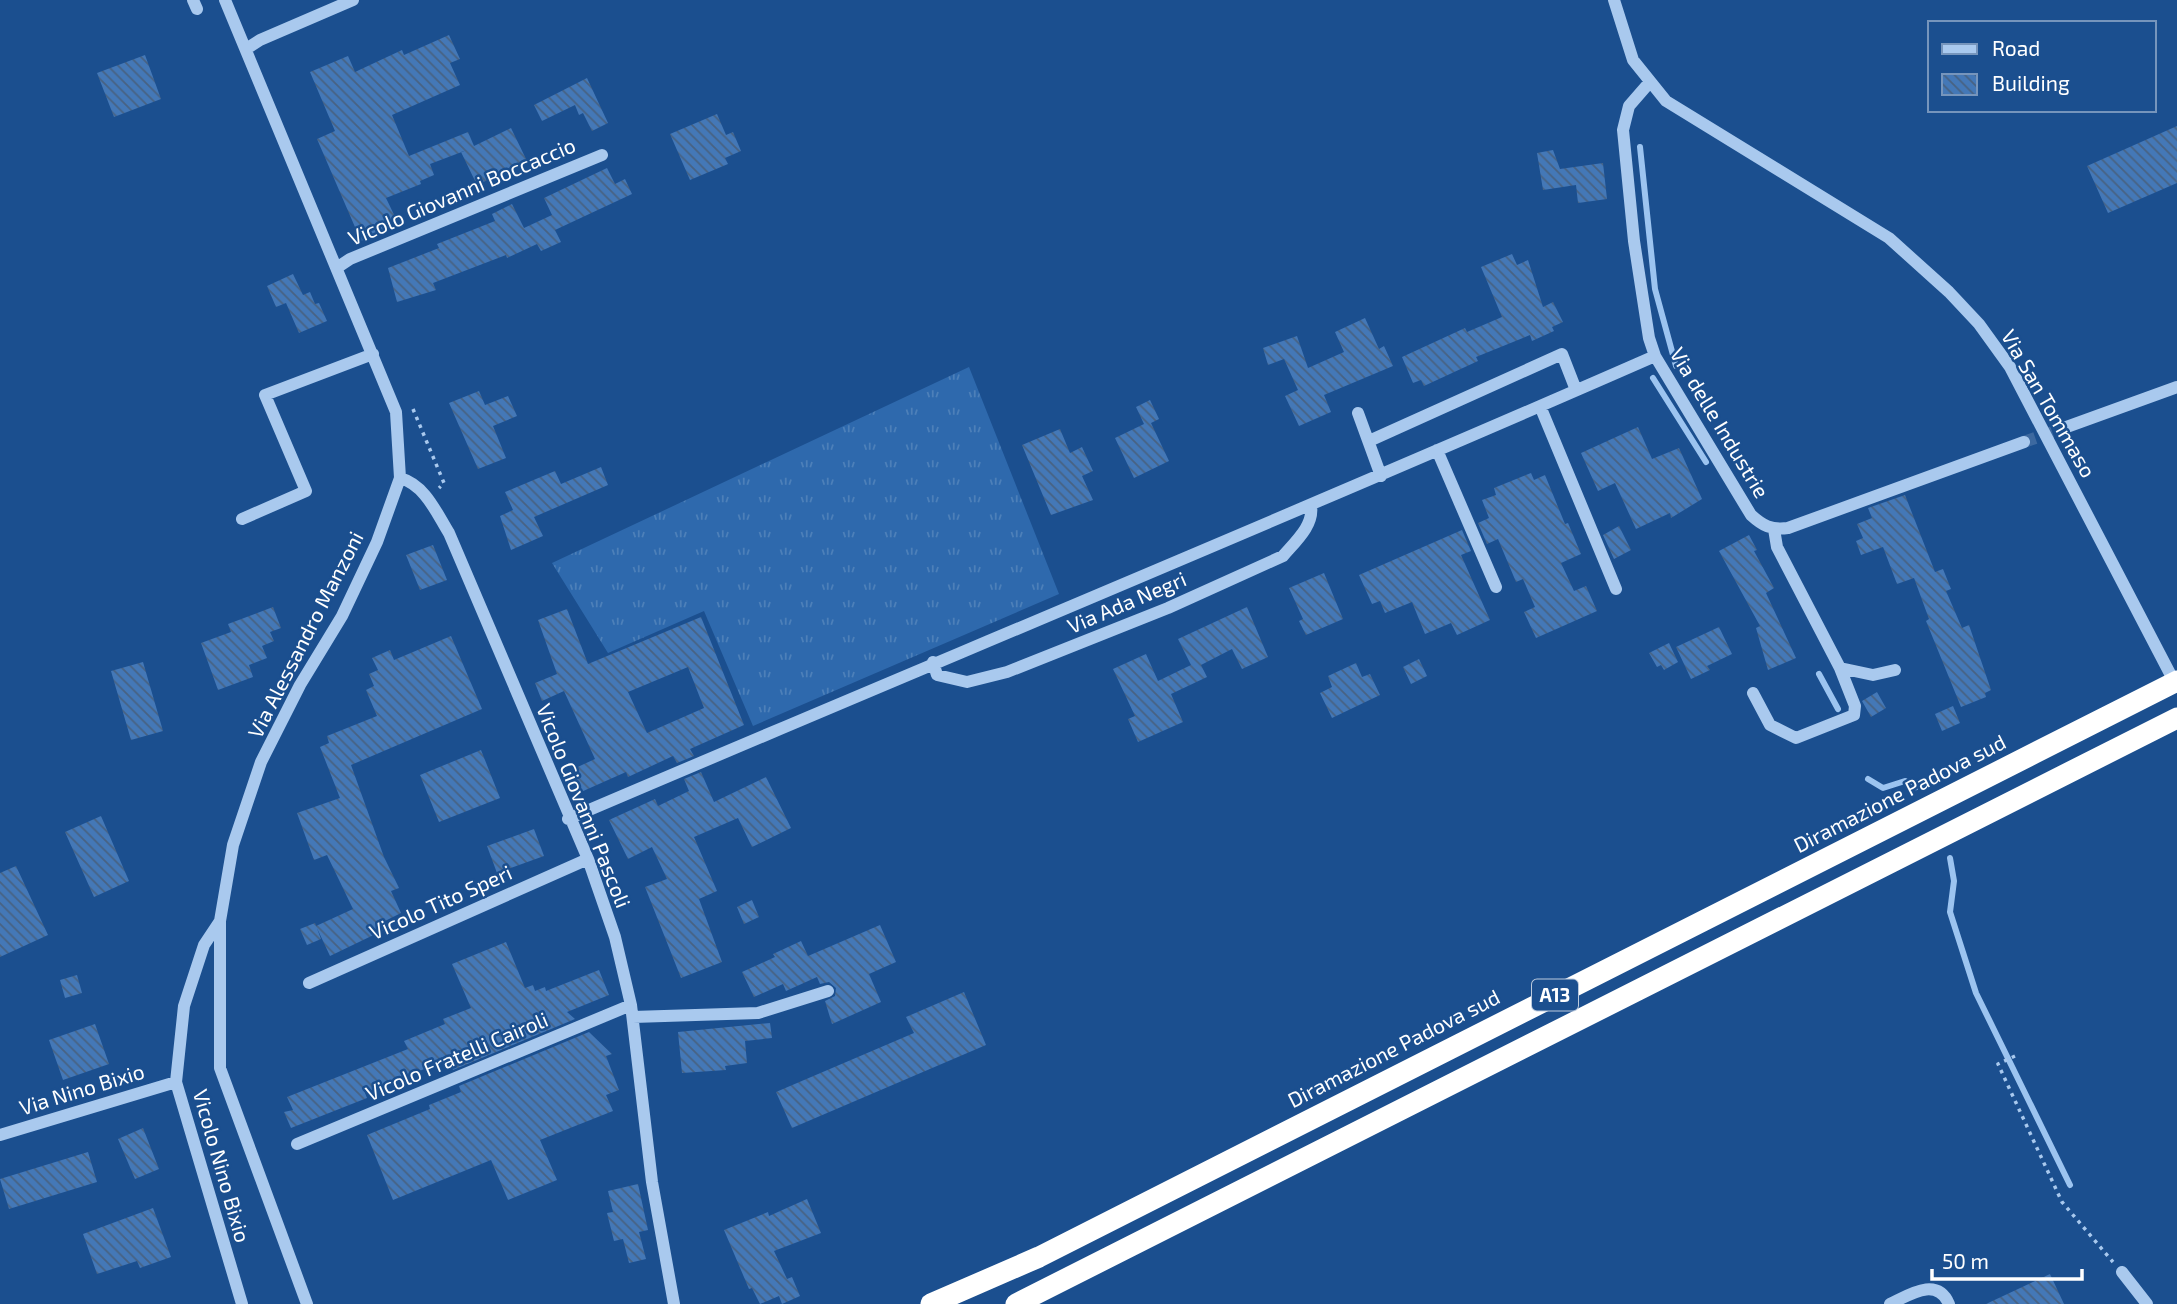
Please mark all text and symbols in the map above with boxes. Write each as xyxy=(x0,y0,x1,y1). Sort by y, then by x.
legend xyxy=(1928,21,2156,112)
text: Road xyxy=(1992,35,2040,60)
text: Building xyxy=(1992,70,2070,95)
street label: Vicolo Giovanni Boccaccio xyxy=(344,131,579,250)
street label: Via San Tommaso xyxy=(1997,325,2102,482)
street label: Via delle Industrie xyxy=(1665,342,1775,502)
street label: Via Alessandro Manzoni xyxy=(242,527,368,742)
street label: Via Ada Negri xyxy=(1063,565,1189,638)
street label: Vicolo Giovanni Pascoli xyxy=(532,700,637,911)
street label: Diramazione Padova sud xyxy=(1789,728,2010,857)
street label: Vicolo Tito Speri xyxy=(365,859,515,944)
road number: A13 xyxy=(1532,979,1578,1010)
street label: Diramazione Padova sud xyxy=(1283,983,1504,1112)
street label: Vicolo Fratelli Cairoli xyxy=(361,1006,551,1105)
street label: Via Nino Bixio xyxy=(16,1058,147,1119)
street label: Vicolo Nino Bixio xyxy=(189,1086,256,1245)
scale bar xyxy=(1932,1238,2082,1282)
text: 50 m xyxy=(1942,1248,1989,1273)

